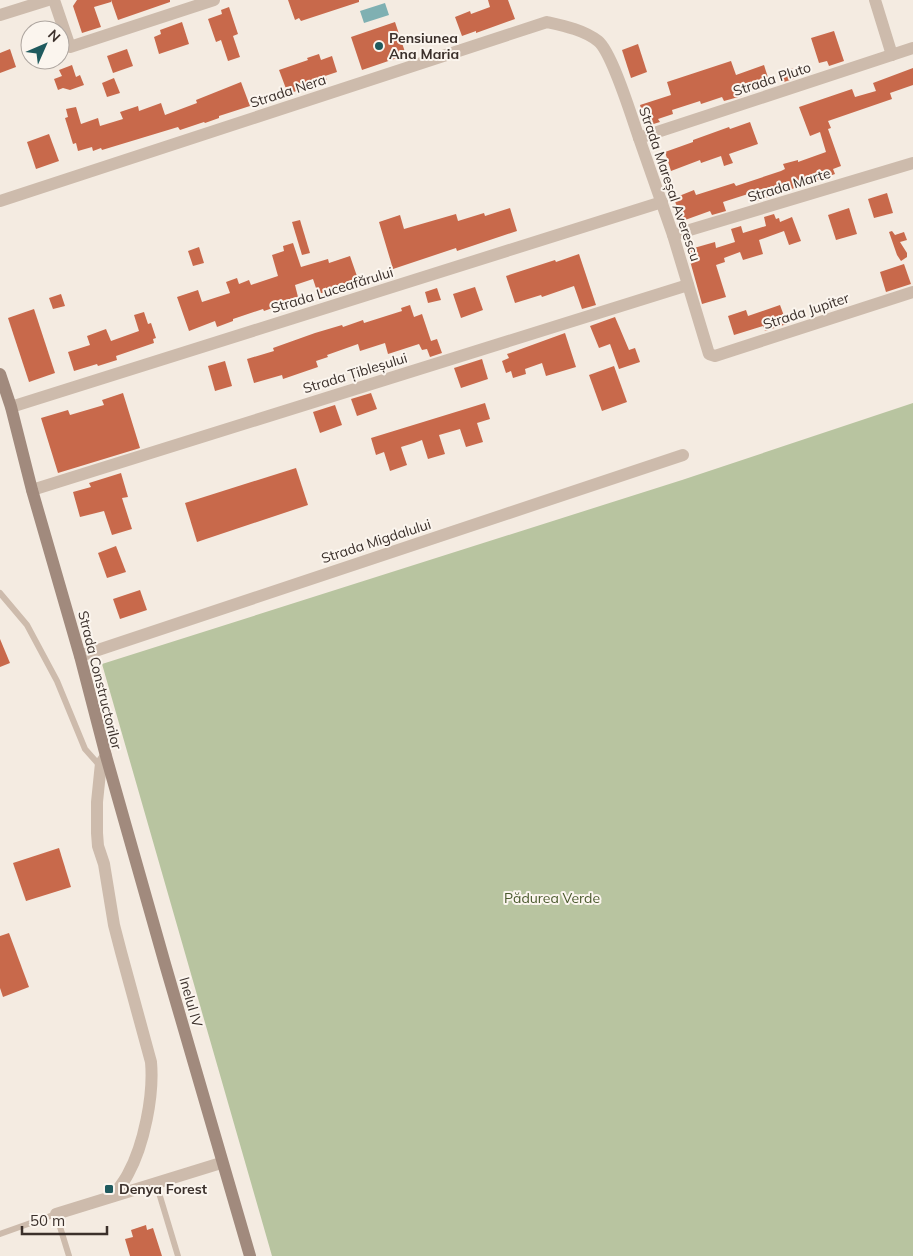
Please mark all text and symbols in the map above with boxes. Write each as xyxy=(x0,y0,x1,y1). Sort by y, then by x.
north arrow xyxy=(20,20,70,70)
text: N xyxy=(44,26,64,46)
place label: Pensiunea Ana Maria xyxy=(389,29,459,63)
marker: Pensiunea Ana Maria xyxy=(373,40,385,52)
street label: Strada Pluto xyxy=(731,58,813,100)
street label: Strada Nera xyxy=(248,70,328,112)
street label: Strada Mareșal Averescu xyxy=(635,104,705,264)
street label: Strada Marte xyxy=(745,164,833,206)
street label: Strada Luceafărului xyxy=(269,263,395,317)
street label: Strada Jupiter xyxy=(761,288,852,333)
street label: Strada Țibleșului xyxy=(301,349,409,397)
street label: Strada Migdalului xyxy=(319,515,433,567)
street label: Strada Constructorilor xyxy=(74,609,126,752)
park label: Pădurea Verde xyxy=(504,889,600,907)
street label: Inelul IV xyxy=(175,975,207,1029)
place label: Denya Forest xyxy=(119,1180,208,1198)
marker: Denya Forest xyxy=(103,1183,115,1195)
scale bar xyxy=(22,1204,108,1236)
text: 50 m xyxy=(30,1211,65,1230)

